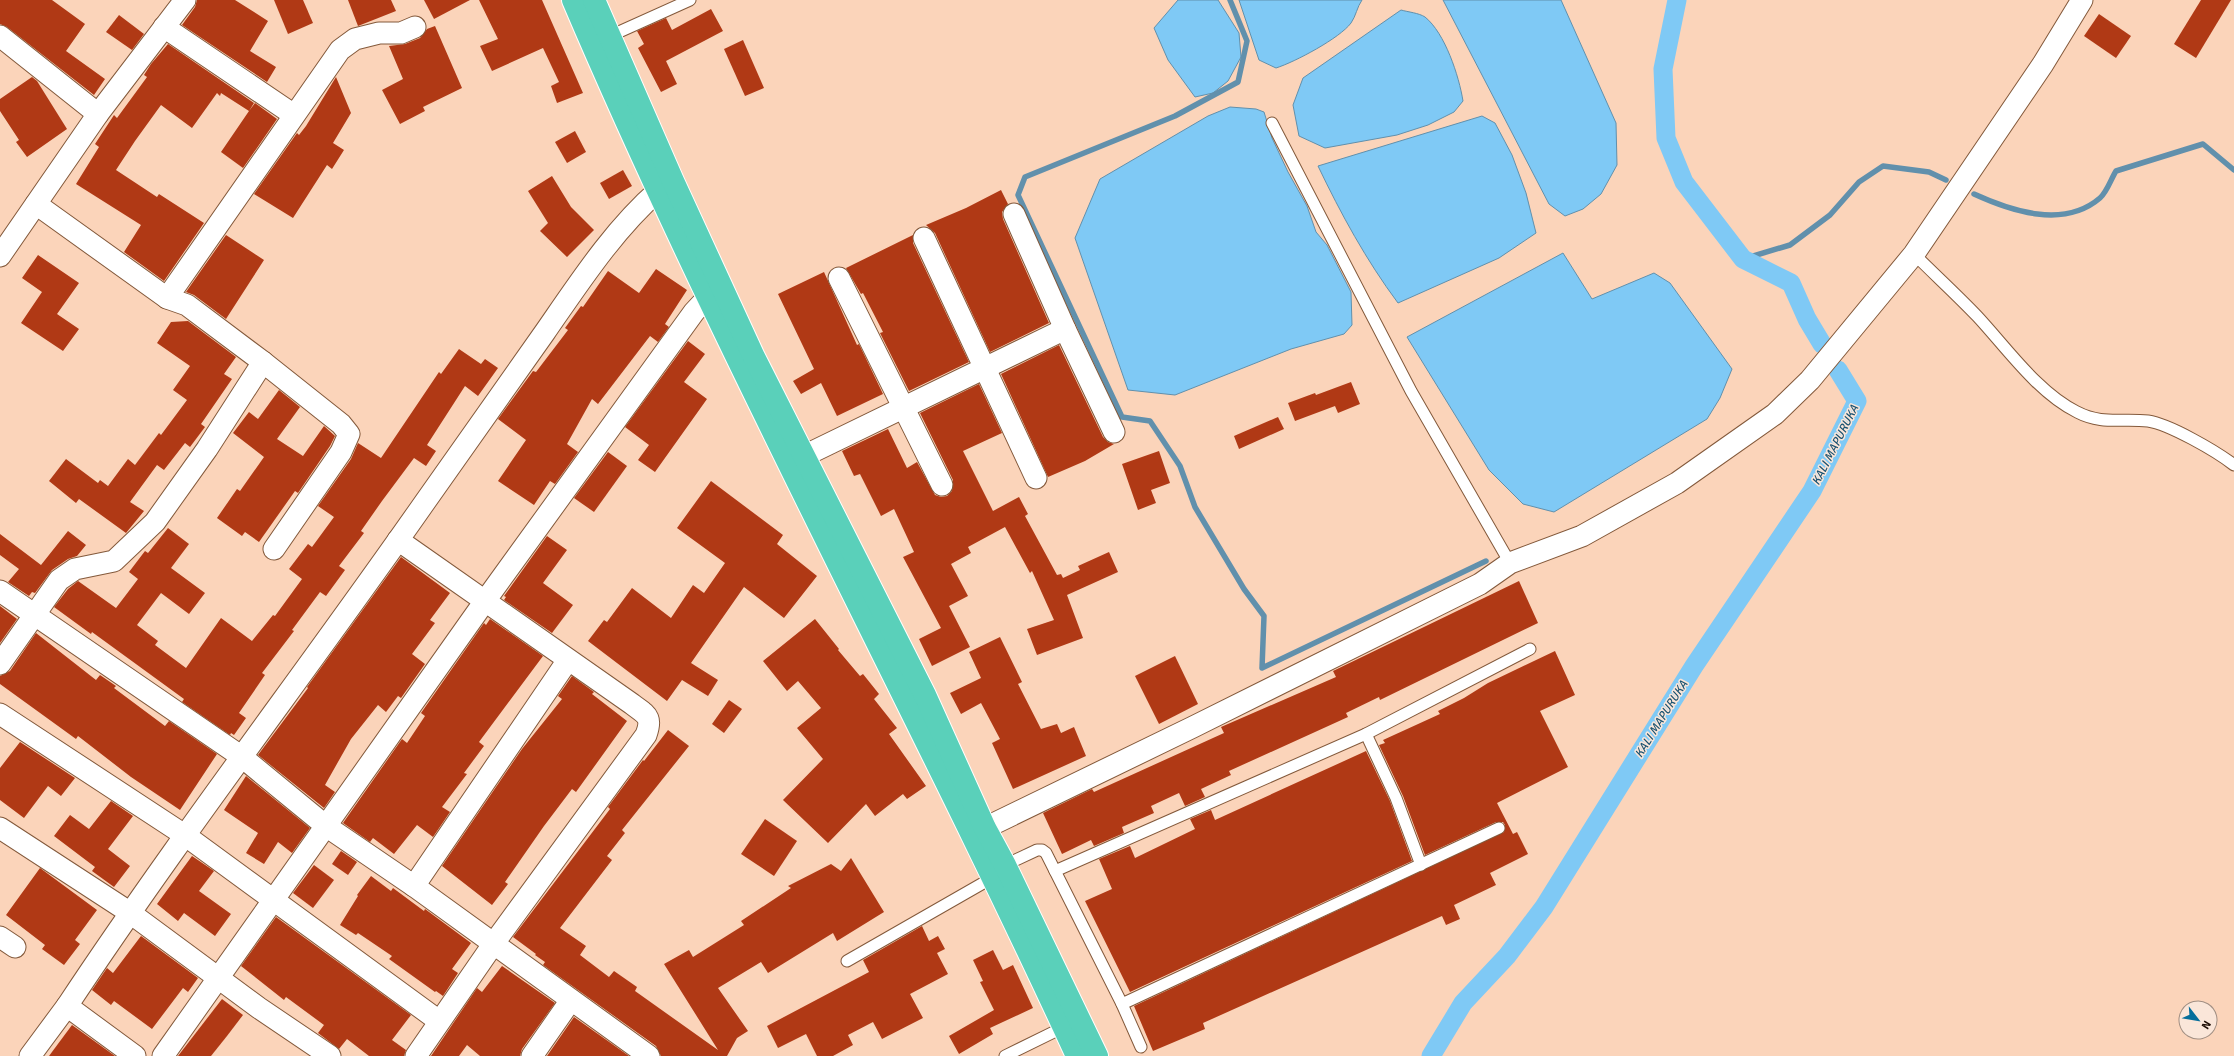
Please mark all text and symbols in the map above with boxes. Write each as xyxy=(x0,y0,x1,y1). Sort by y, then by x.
water label: KALI MAPURUKA xyxy=(1809,402,1862,488)
water label: KALI MAPURUKA xyxy=(1632,677,1692,761)
north arrow xyxy=(2178,1000,2218,1040)
text: N xyxy=(2199,1018,2214,1032)

